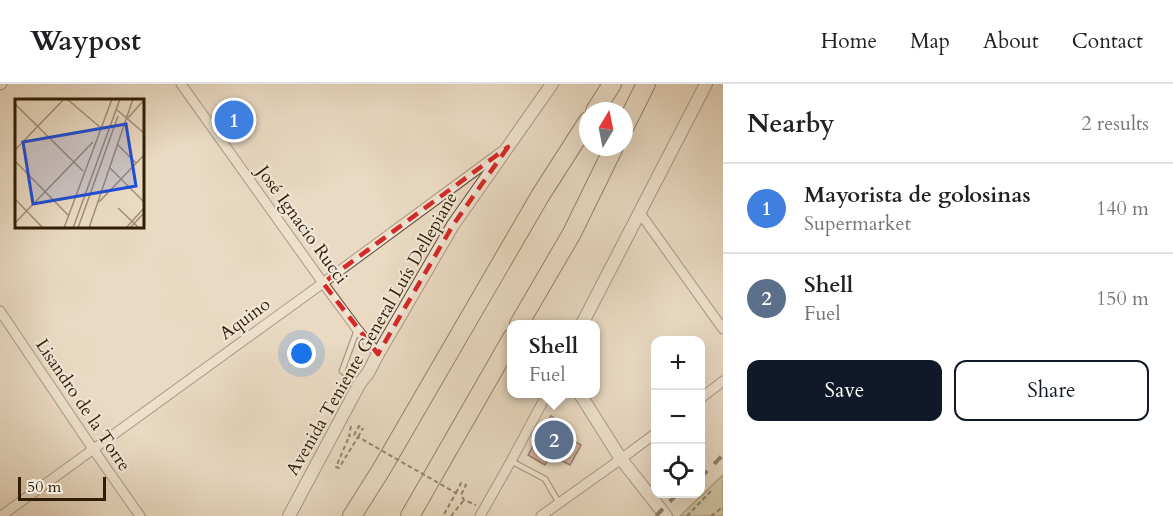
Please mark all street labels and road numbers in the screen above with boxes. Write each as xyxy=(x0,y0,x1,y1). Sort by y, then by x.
street label: José Ignacio Rucci xyxy=(249,158,353,289)
street label: Avenida Teniente General Luís Dellepiane xyxy=(280,188,464,480)
street label: Aquino xyxy=(214,292,276,346)
street label: Lisandro de la Torre xyxy=(29,334,137,476)

